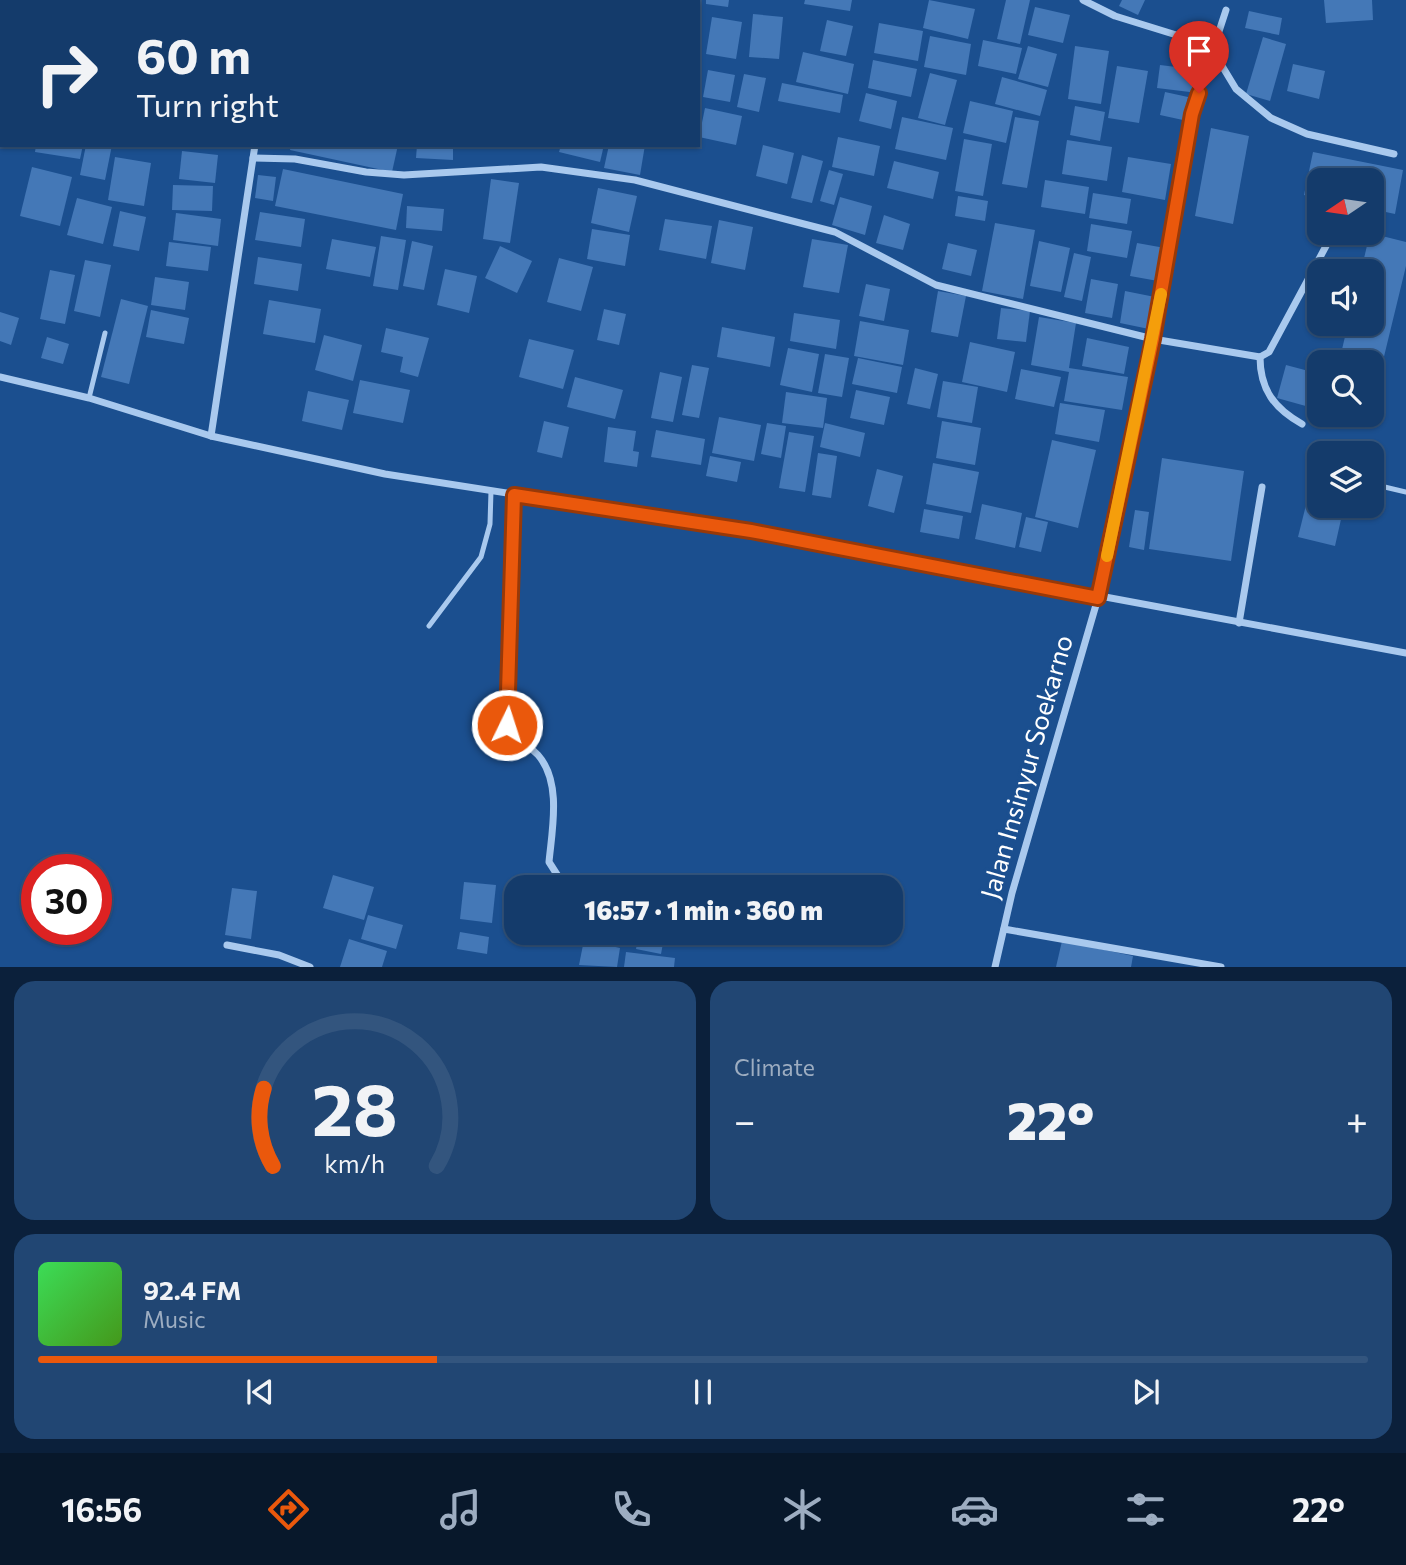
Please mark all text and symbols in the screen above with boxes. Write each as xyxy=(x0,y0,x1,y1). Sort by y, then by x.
pin xyxy=(1169,21,1229,93)
text: 60 m xyxy=(136,24,251,84)
icon: right xyxy=(21,28,112,119)
icon: arrive xyxy=(1180,32,1218,70)
text: Turn right xyxy=(136,84,279,124)
north arrow xyxy=(1307,168,1384,245)
map controls xyxy=(1307,168,1384,518)
button: sound xyxy=(1307,259,1384,336)
button: search xyxy=(1307,350,1384,427)
button: layers xyxy=(1307,441,1384,518)
street label: Jalan Insinyur Soekarno xyxy=(973,631,1078,902)
position arrow xyxy=(470,688,544,762)
speed limit sign: 30 xyxy=(21,854,112,945)
text: 16:57 · 1 min · 360 m xyxy=(584,894,823,925)
text: Climate xyxy=(734,1053,815,1081)
text: 28 xyxy=(312,1063,398,1152)
text: 22° xyxy=(1007,1087,1094,1151)
text: − xyxy=(734,1096,756,1143)
text: + xyxy=(1346,1096,1368,1143)
text: km/h xyxy=(325,1148,385,1178)
text: 92.4 FM xyxy=(143,1274,241,1305)
text: Music xyxy=(143,1305,206,1333)
icon: previous xyxy=(241,1373,279,1411)
icon: pause xyxy=(684,1373,722,1411)
icon: next xyxy=(1127,1373,1165,1411)
icon: directions xyxy=(264,1485,313,1534)
icon: music xyxy=(436,1485,485,1534)
icon: phone xyxy=(607,1485,656,1534)
icon: climate xyxy=(778,1485,827,1534)
icon: car xyxy=(950,1485,999,1534)
icon: filters xyxy=(1121,1485,1170,1534)
text: 16:56 xyxy=(61,1489,142,1529)
text: 22° xyxy=(1292,1489,1345,1529)

